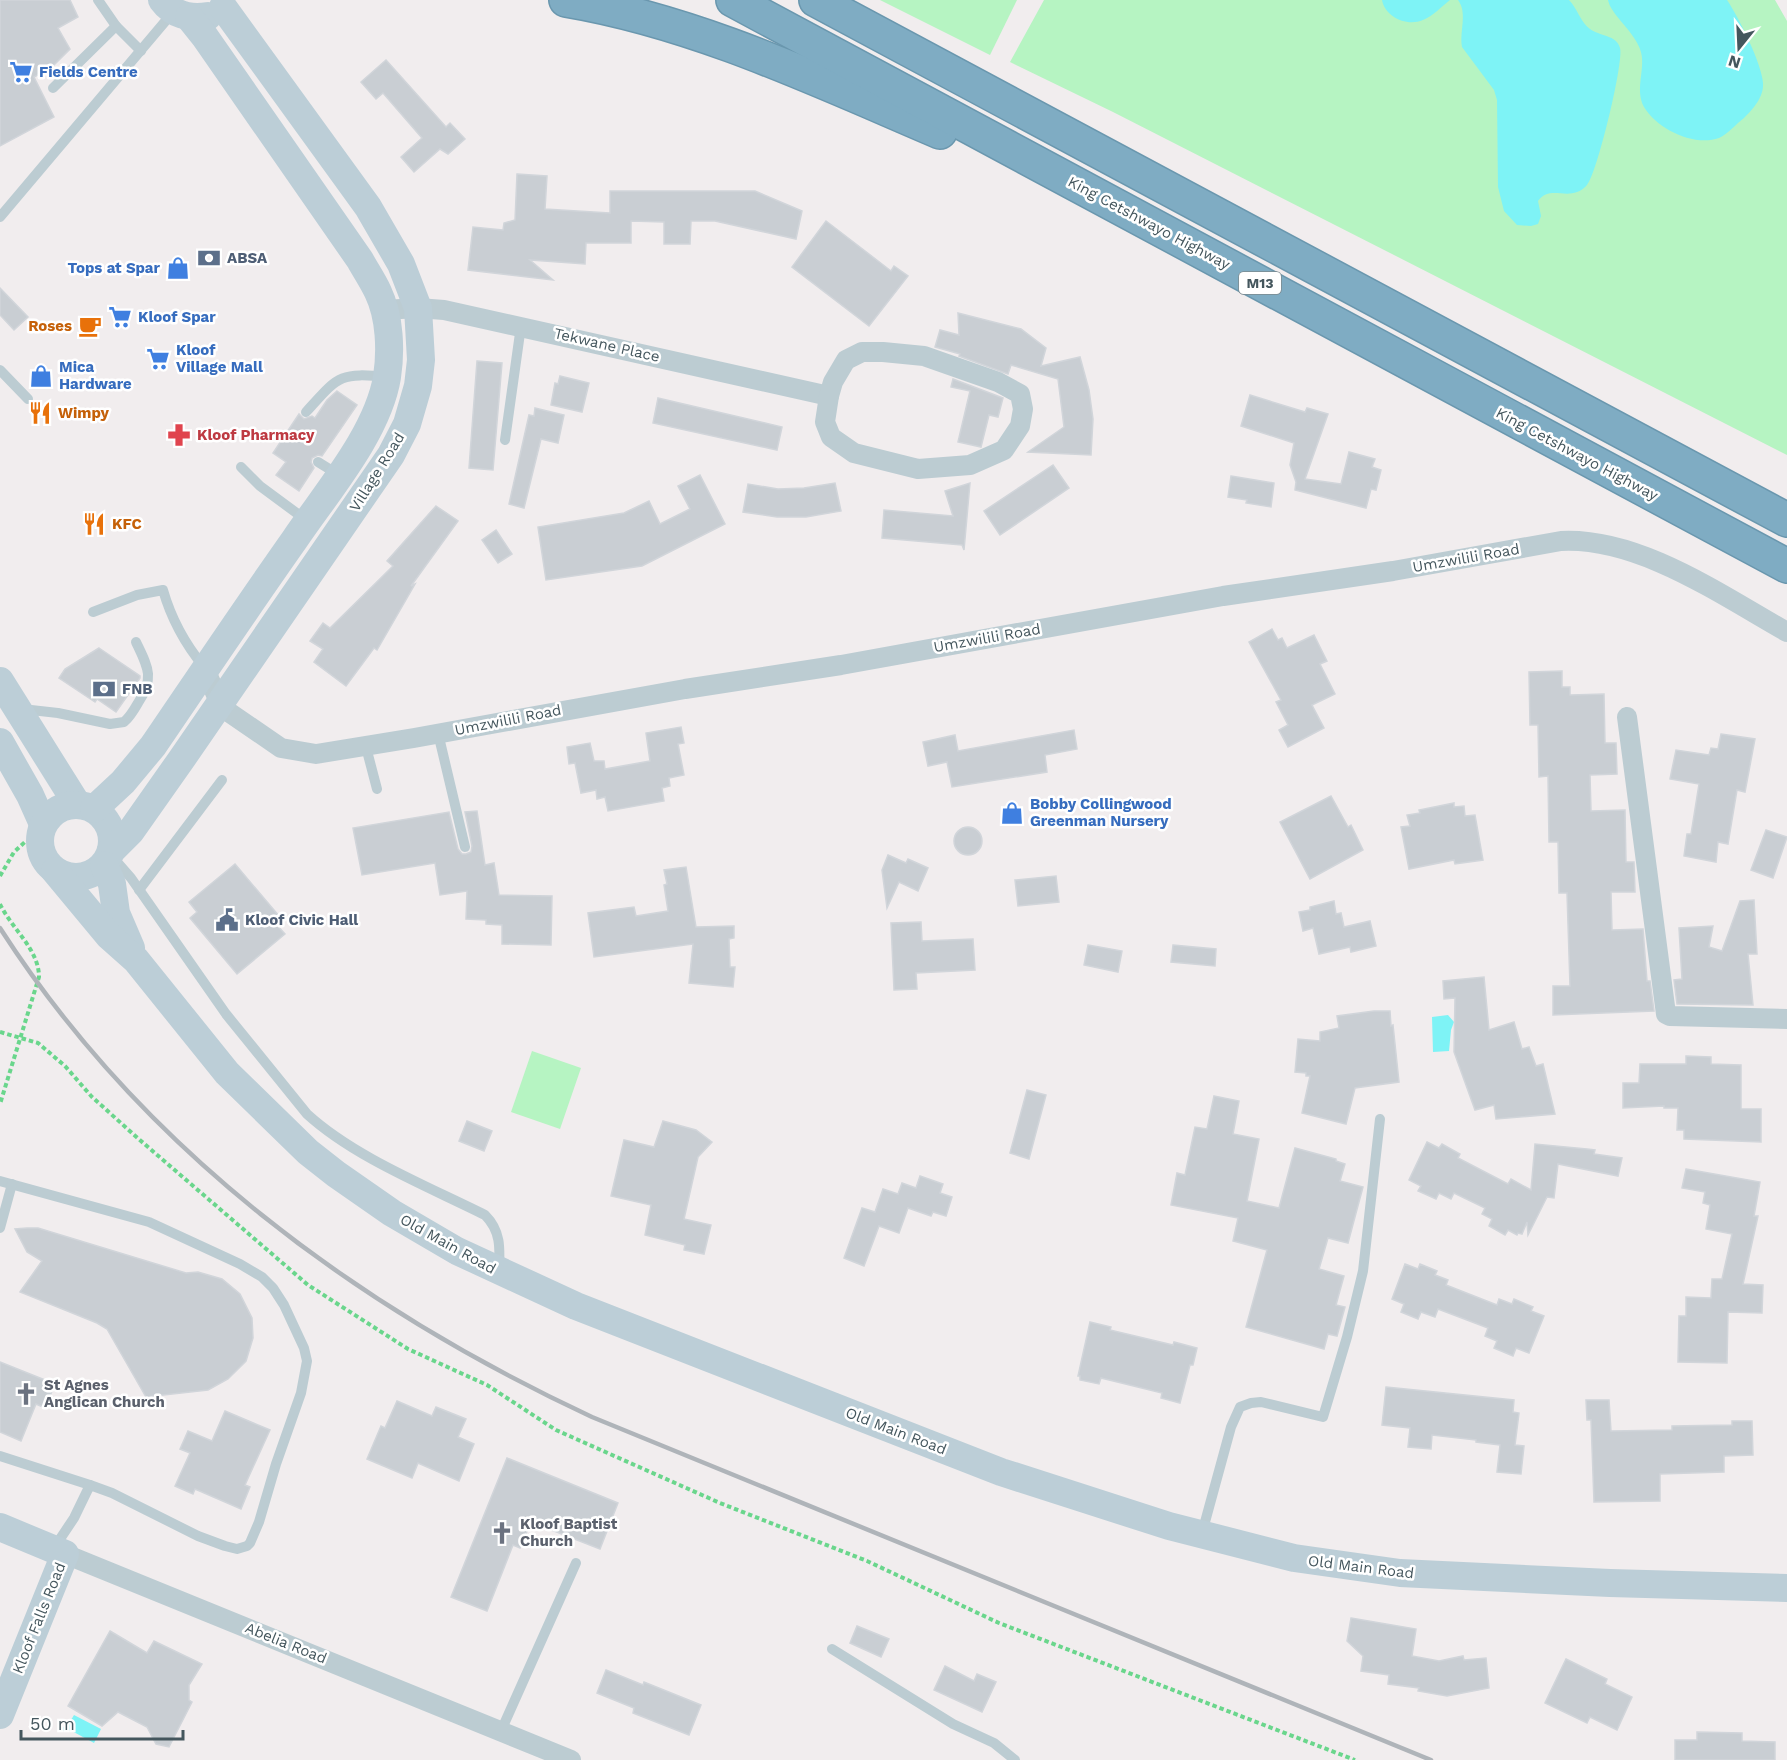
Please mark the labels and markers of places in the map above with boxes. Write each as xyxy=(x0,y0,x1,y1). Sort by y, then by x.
supermarket icon: Fields Centre xyxy=(8,59,34,85)
place label: Fields Centre xyxy=(39,63,138,81)
bank icon: ABSA xyxy=(196,245,222,271)
place label: ABSA xyxy=(227,249,268,267)
shop icon: Tops at Spar xyxy=(165,255,191,281)
place label: Tops at Spar xyxy=(68,259,161,277)
supermarket icon: Kloof Spar xyxy=(107,304,133,330)
place label: Kloof Spar xyxy=(138,308,216,326)
cafe icon: Roses xyxy=(77,313,103,339)
place label: Roses xyxy=(28,317,72,335)
place label: Kloof Village Mall xyxy=(176,341,263,376)
supermarket icon: Kloof Village Mall xyxy=(145,346,171,372)
place label: Mica Hardware xyxy=(59,358,132,393)
shop icon: Mica Hardware xyxy=(28,363,54,389)
restaurant icon: Wimpy xyxy=(27,400,53,426)
place label: Wimpy xyxy=(58,404,109,422)
pharmacy icon: Kloof Pharmacy xyxy=(166,422,192,448)
place label: Kloof Pharmacy xyxy=(197,426,315,444)
restaurant icon: KFC xyxy=(81,511,107,537)
place label: KFC xyxy=(112,515,142,533)
bank icon: FNB xyxy=(91,676,117,702)
place label: FNB xyxy=(122,680,153,698)
place label: Bobby Collingwood Greenman Nursery xyxy=(1030,795,1172,830)
shop icon: Bobby Collingwood Greenman Nursery xyxy=(999,800,1025,826)
public building icon: Kloof Civic Hall xyxy=(214,907,240,933)
place label: Kloof Civic Hall xyxy=(245,911,358,929)
place label: St Agnes Anglican Church xyxy=(44,1376,165,1411)
church icon: St Agnes Anglican Church xyxy=(13,1381,39,1407)
place label: Kloof Baptist Church xyxy=(520,1515,618,1550)
church icon: Kloof Baptist Church xyxy=(489,1520,515,1546)

